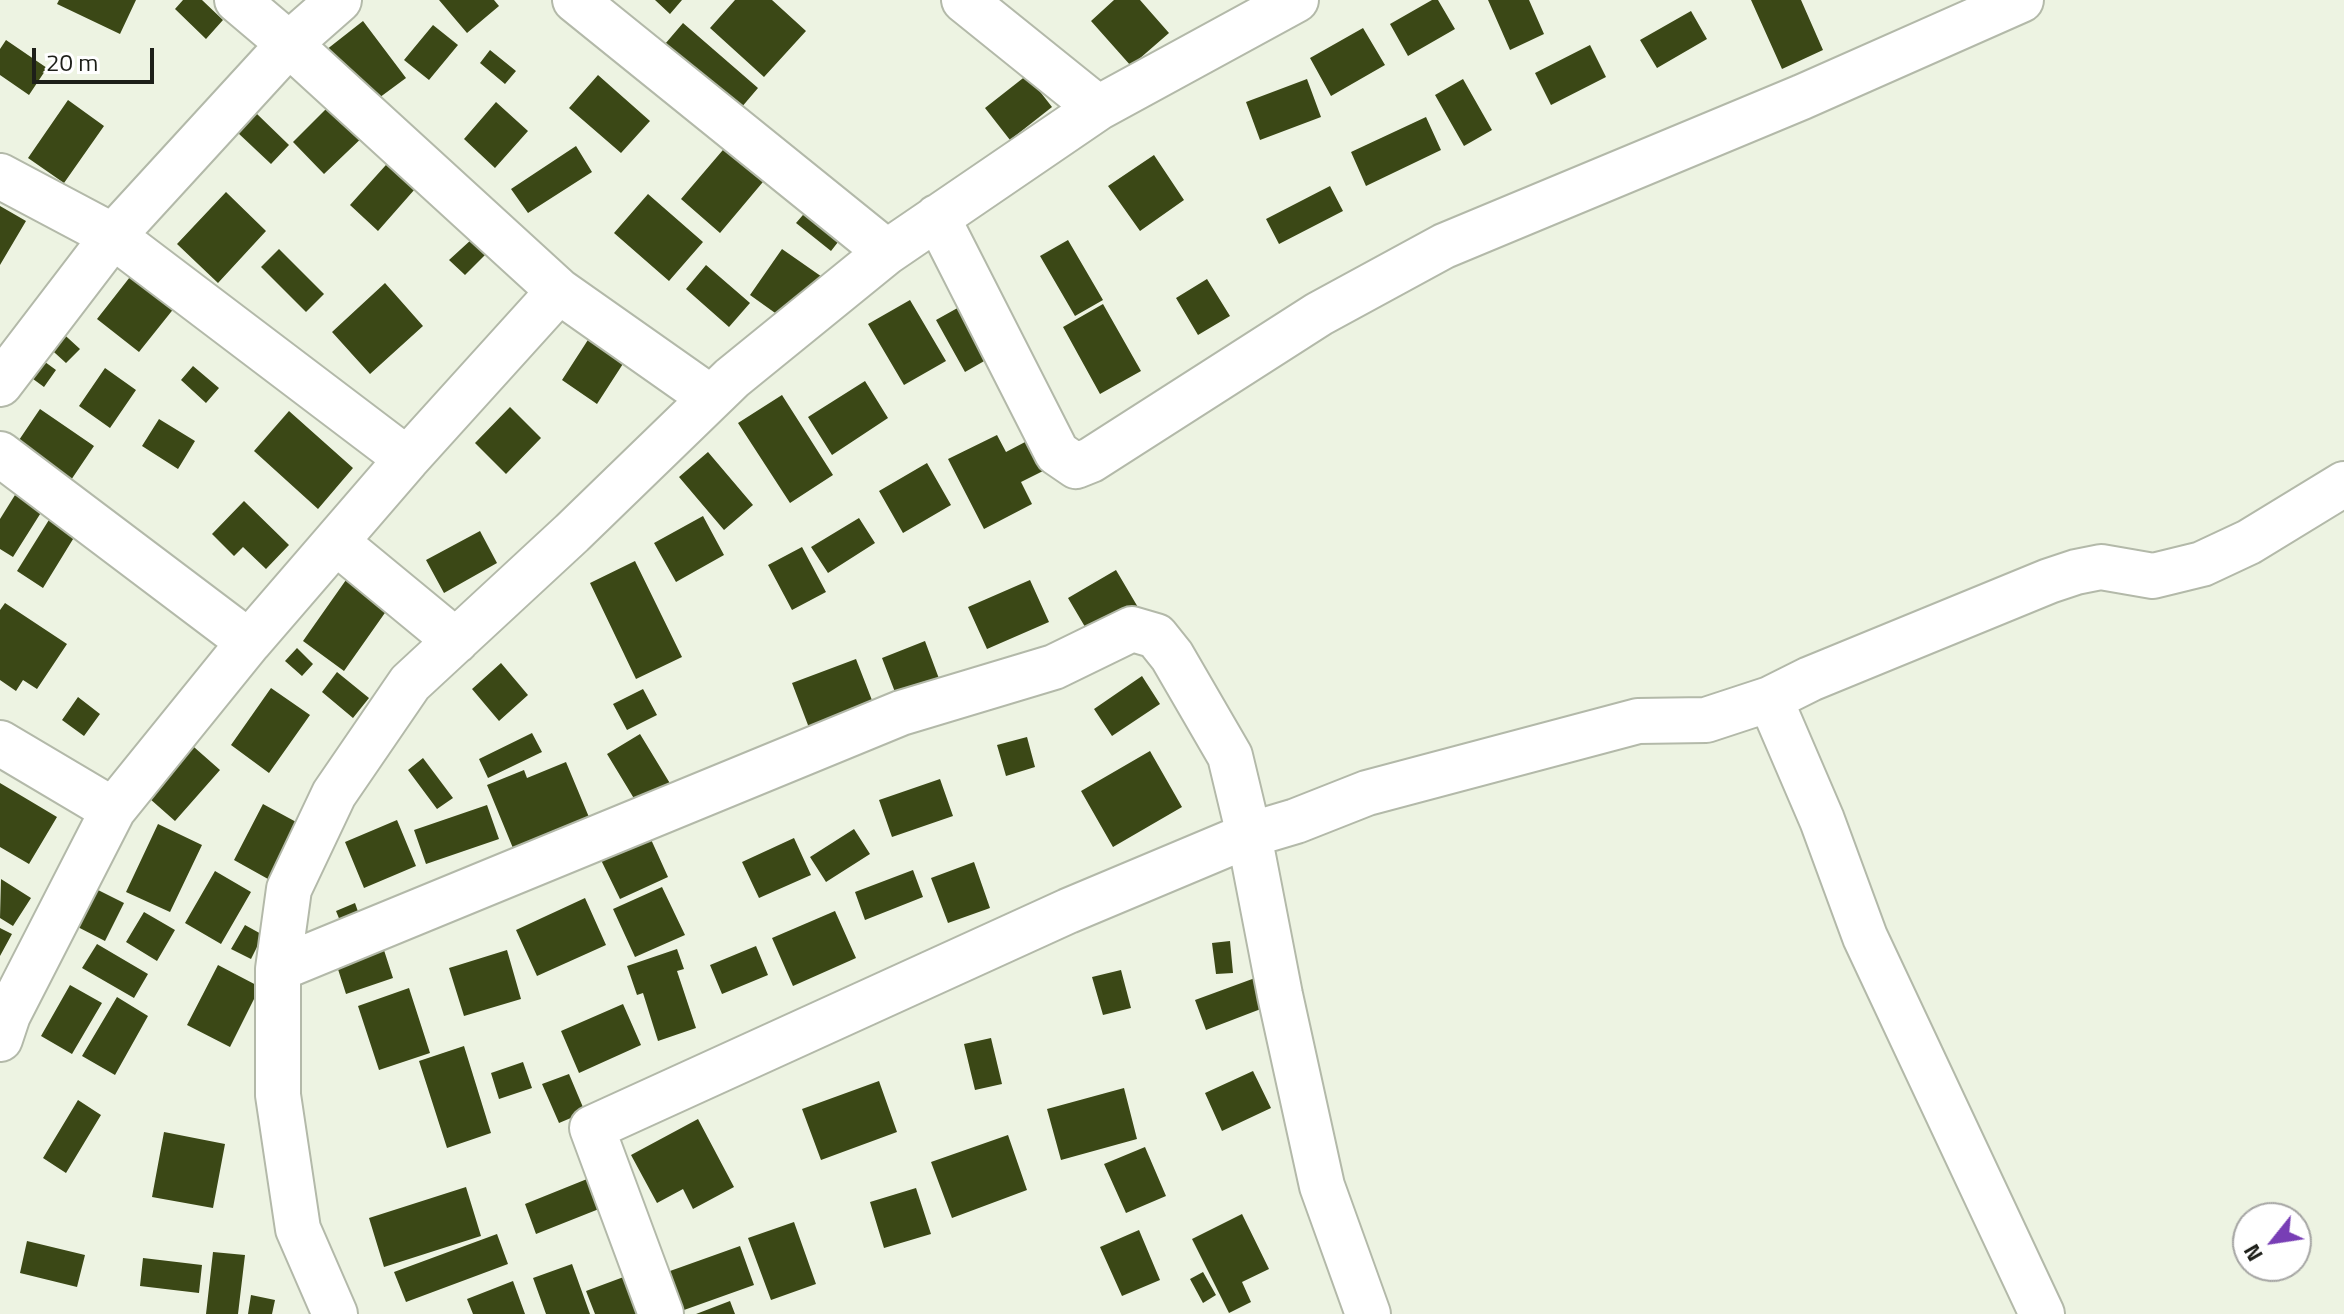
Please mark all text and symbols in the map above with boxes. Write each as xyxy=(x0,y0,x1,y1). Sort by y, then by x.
scale bar xyxy=(36,32,158,82)
text: 20 m xyxy=(46,44,98,80)
north arrow xyxy=(2232,1202,2312,1282)
text: N xyxy=(2234,1238,2271,1268)

